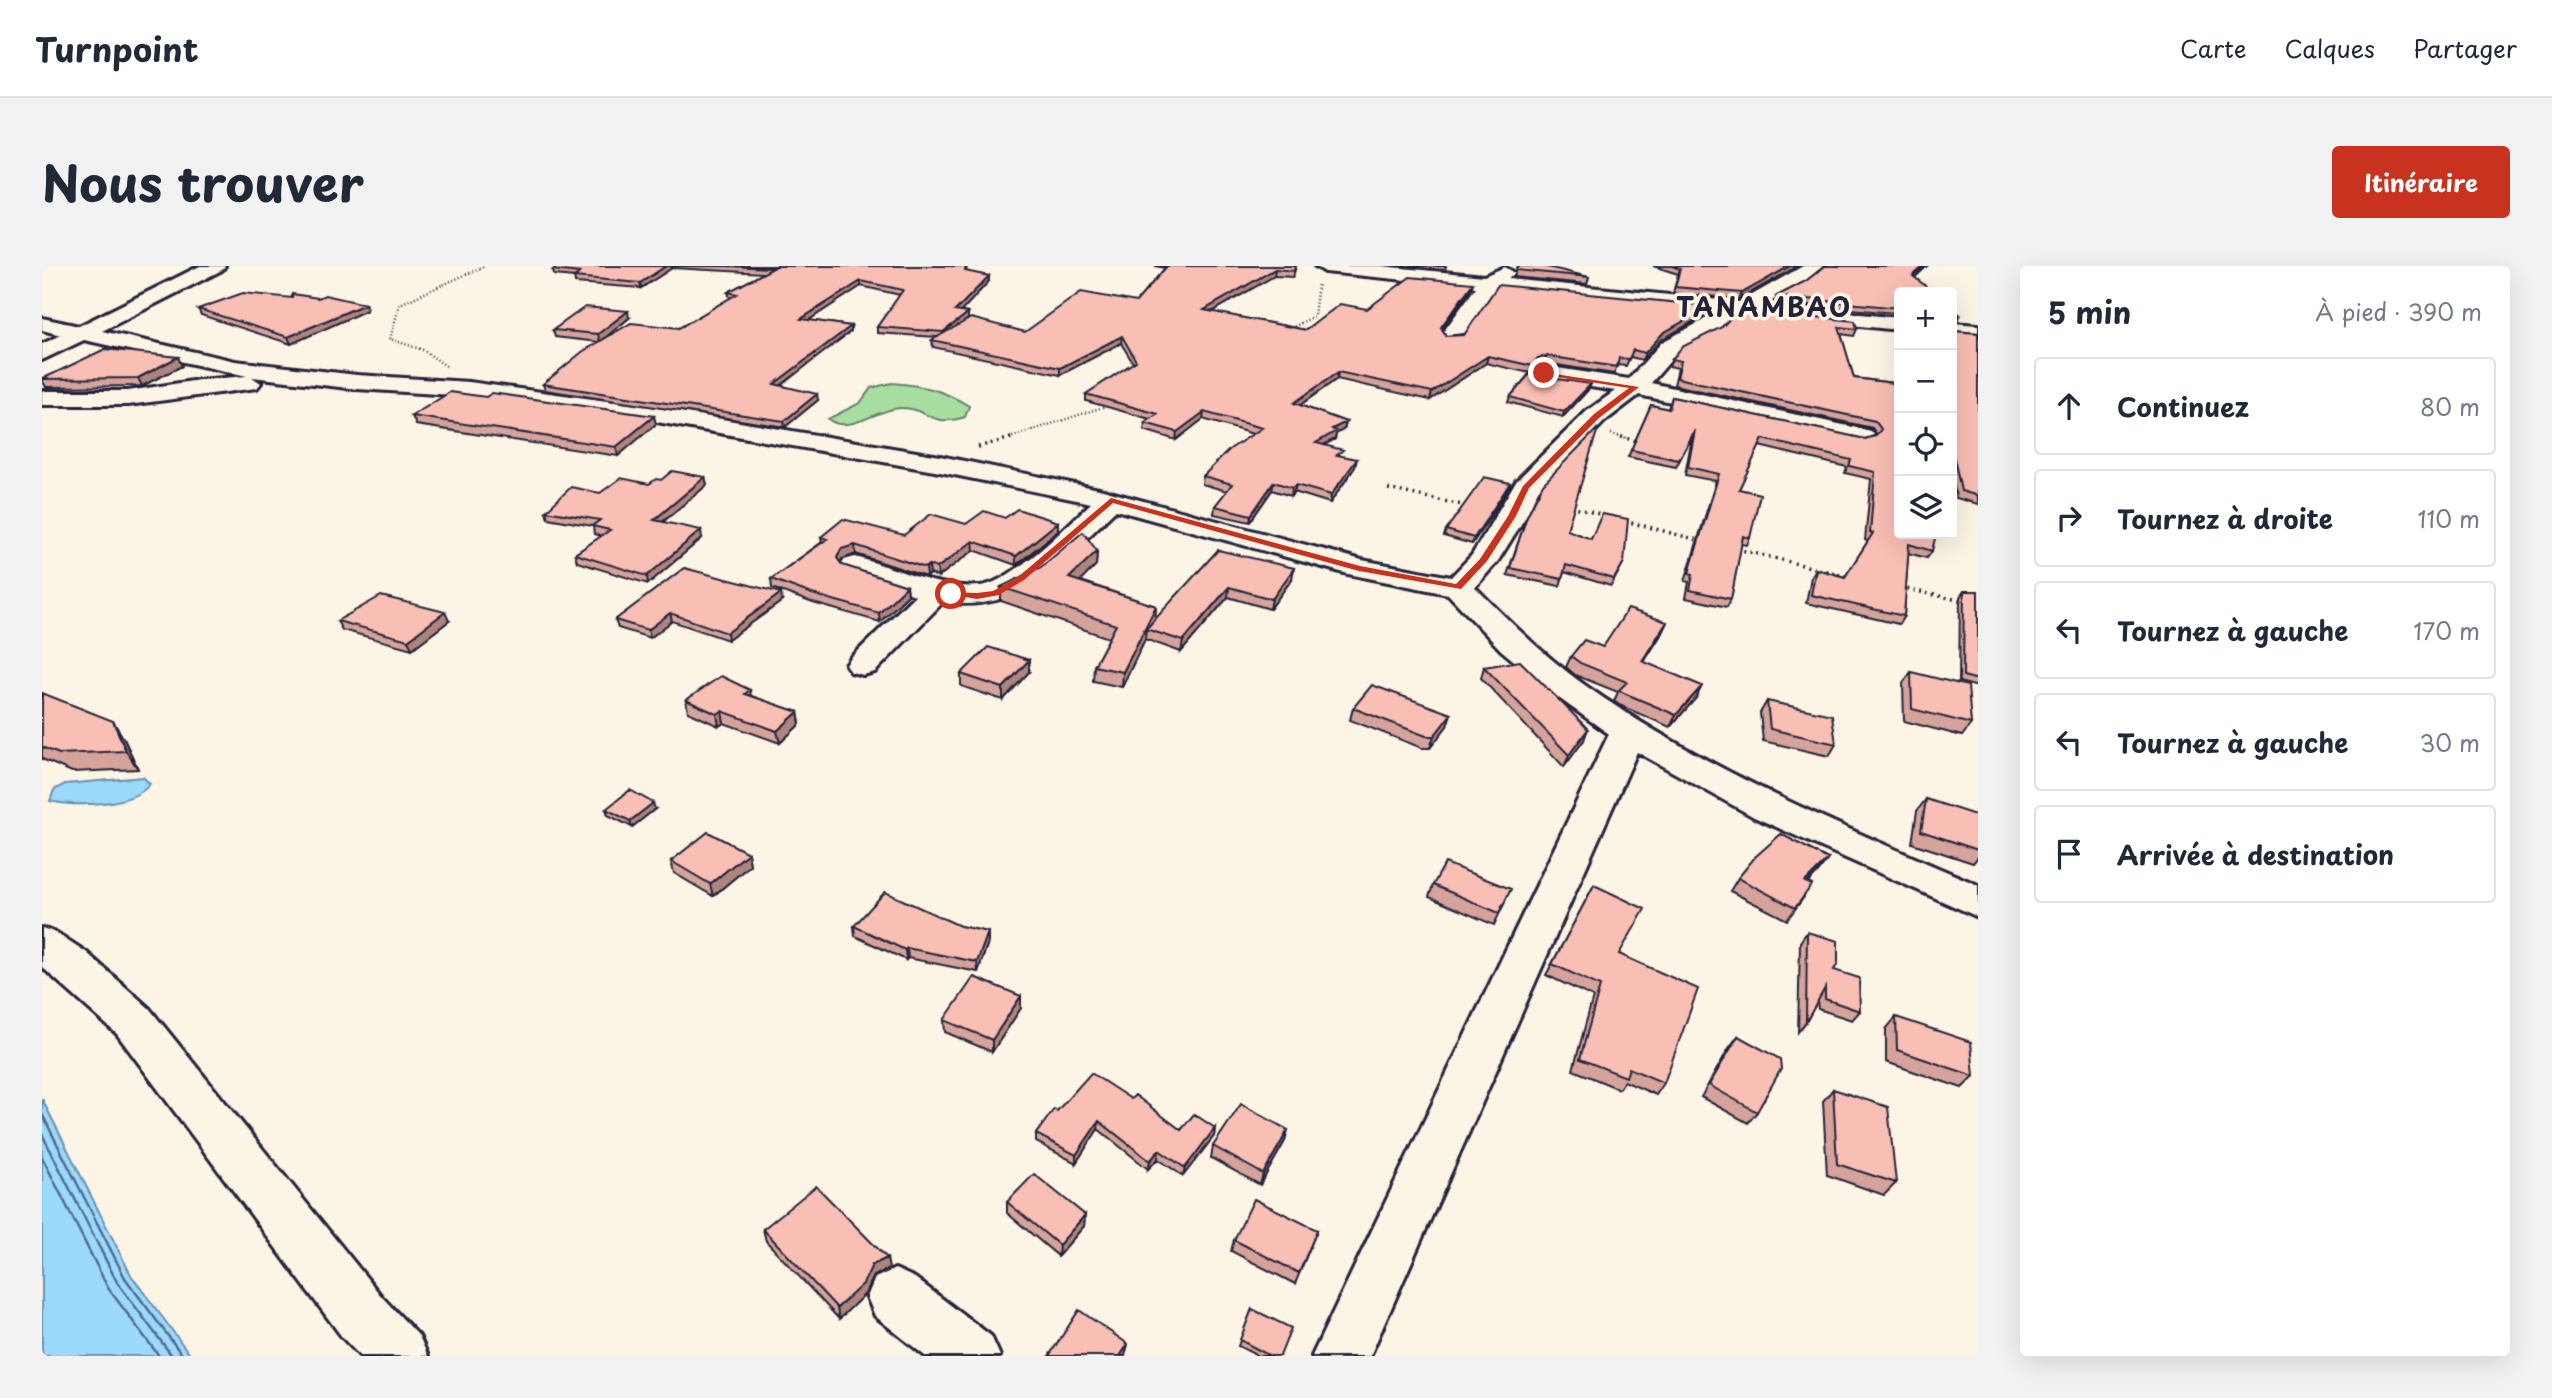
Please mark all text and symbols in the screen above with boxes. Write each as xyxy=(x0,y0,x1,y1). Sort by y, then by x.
text: Turnpoint xyxy=(35,23,199,73)
text: Carte xyxy=(2180,30,2246,66)
text: Calques xyxy=(2284,30,2375,66)
text: Partager xyxy=(2413,30,2517,66)
text: Nous trouver xyxy=(42,145,364,219)
button: Itinéraire xyxy=(2332,146,2510,218)
district label: TANAMBAO xyxy=(1676,287,1852,326)
map controls xyxy=(1894,287,1957,539)
button: + xyxy=(1894,287,1957,350)
text: 5 min xyxy=(2048,289,2131,334)
text: À pied · 390 m xyxy=(2315,294,2482,329)
button: − xyxy=(1894,350,1957,413)
route end xyxy=(1528,357,1559,388)
icon: ahead xyxy=(2050,387,2088,425)
text: Continuez xyxy=(2117,387,2249,426)
text: 80 m xyxy=(2420,389,2480,424)
button: locate xyxy=(1894,413,1957,476)
button: layers xyxy=(1894,476,1957,539)
icon: right xyxy=(2050,499,2088,537)
text: Tournez à droite xyxy=(2117,499,2333,538)
text: 110 m xyxy=(2418,501,2480,536)
route start xyxy=(935,578,966,609)
icon: left xyxy=(2050,611,2088,649)
text: Tournez à gauche xyxy=(2117,611,2348,650)
text: 170 m xyxy=(2413,613,2480,648)
icon: left xyxy=(2050,723,2088,761)
text: Tournez à gauche xyxy=(2117,723,2348,762)
text: 30 m xyxy=(2419,725,2480,760)
icon: arrive xyxy=(2050,835,2088,873)
text: Arrivée à destination xyxy=(2117,835,2394,874)

